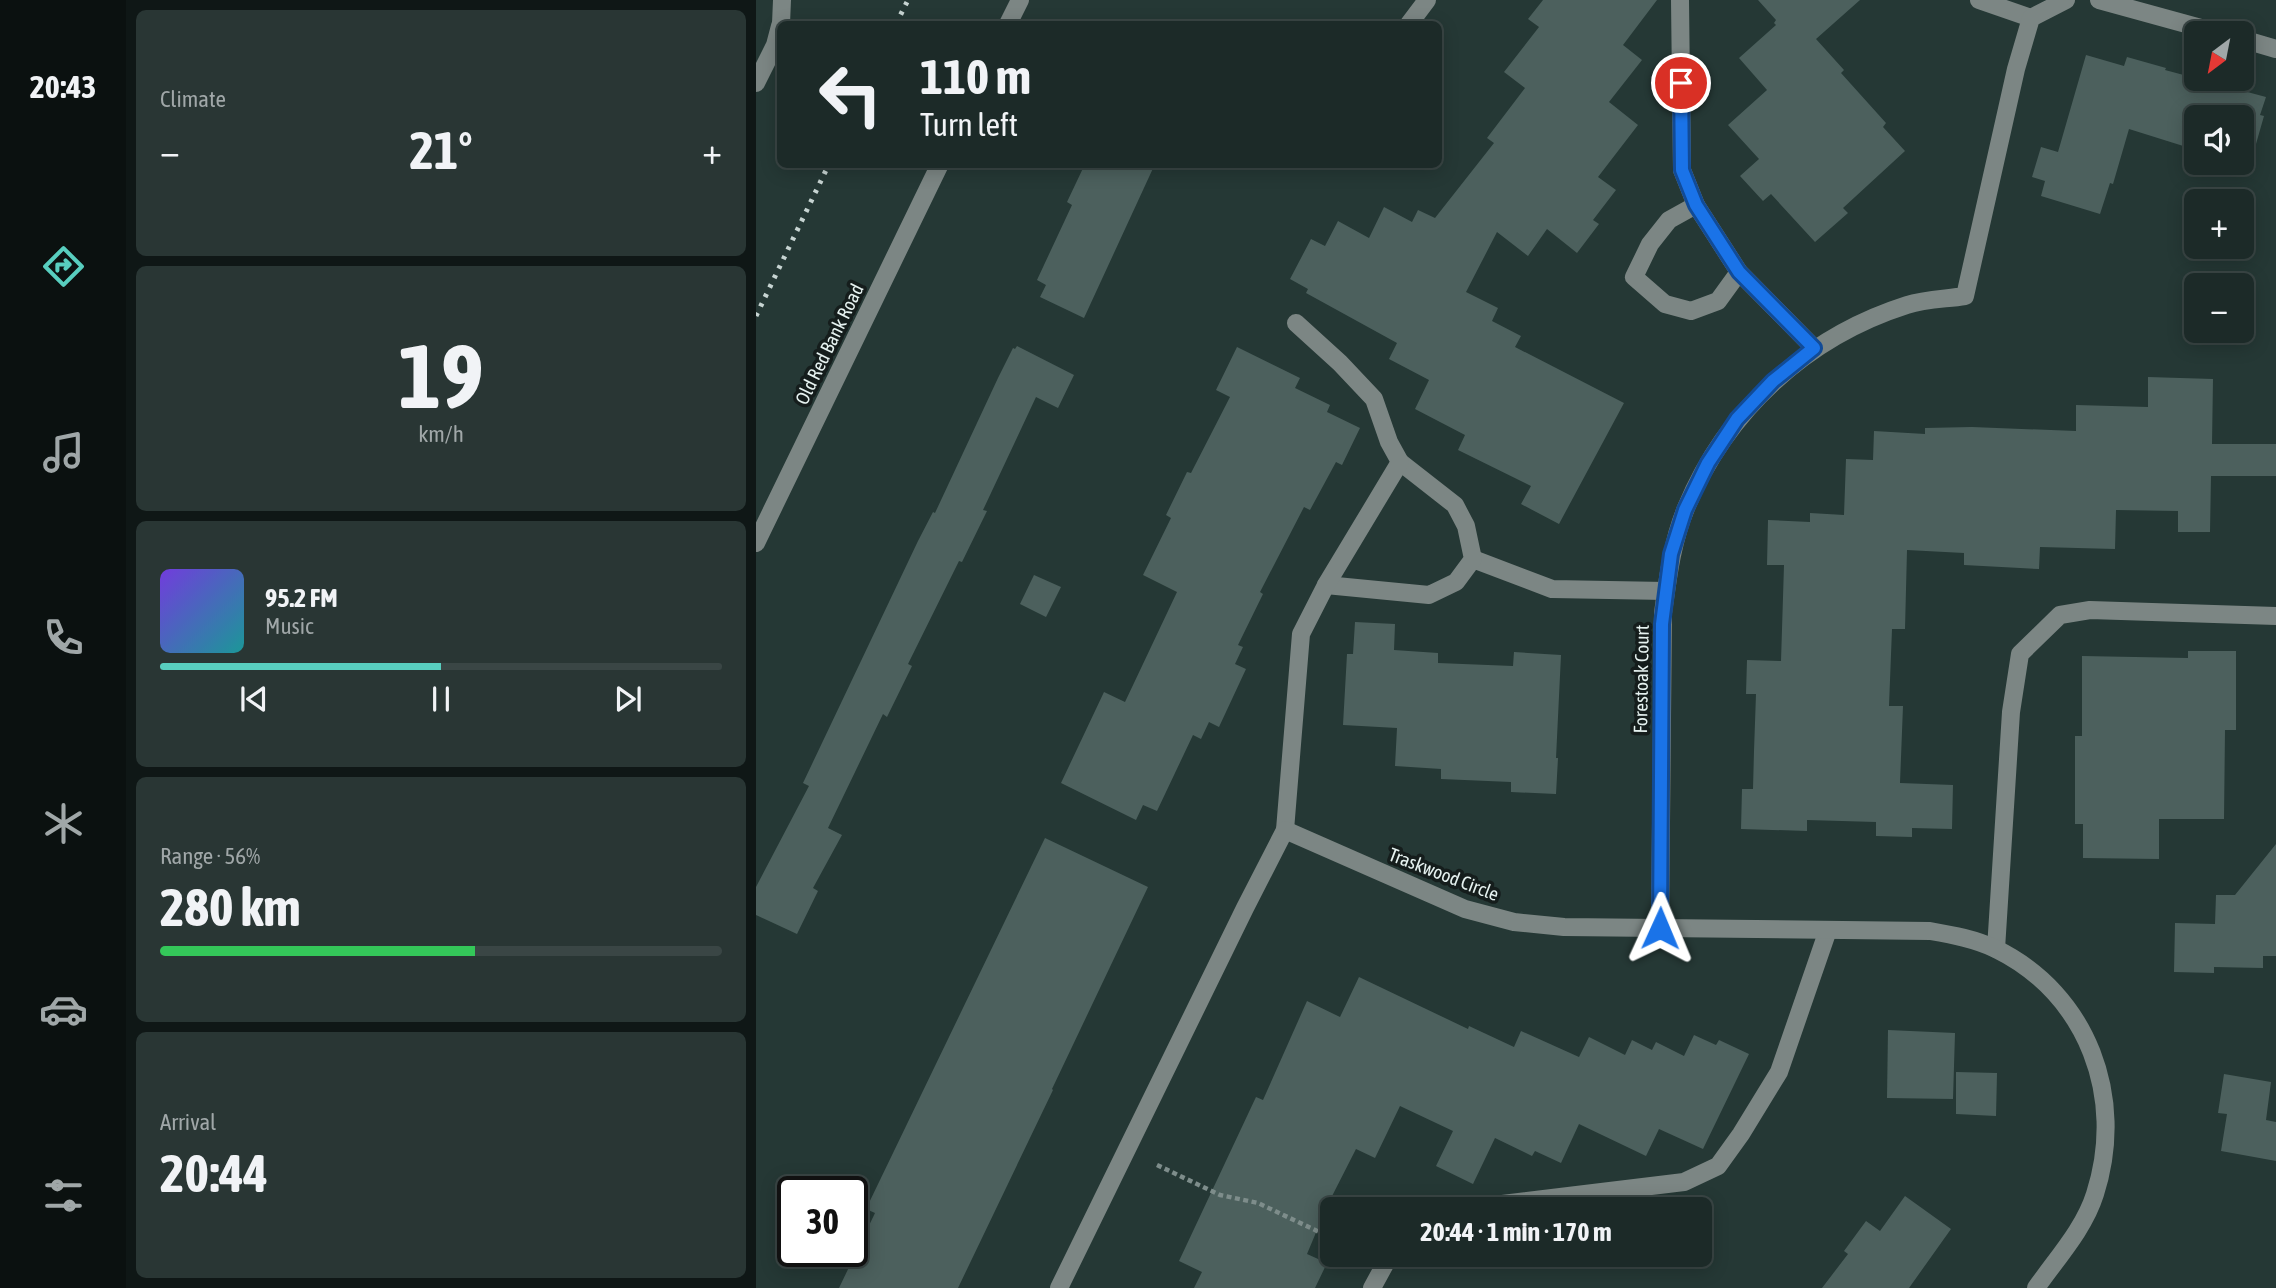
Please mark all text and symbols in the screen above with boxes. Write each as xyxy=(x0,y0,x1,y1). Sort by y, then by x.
north arrow xyxy=(2184,21,2254,91)
map controls xyxy=(2184,21,2254,343)
text: 110 m xyxy=(920,48,1031,104)
icon: left xyxy=(805,49,896,140)
pin xyxy=(1651,53,1711,113)
icon: arrive xyxy=(1662,64,1700,102)
text: 20:43 xyxy=(30,68,96,105)
text: Climate xyxy=(160,86,226,112)
button: sound xyxy=(2184,105,2254,175)
text: Turn left xyxy=(920,106,1018,143)
text: 21° xyxy=(409,120,473,180)
text: − xyxy=(160,129,180,172)
text: + xyxy=(702,129,722,172)
button: + xyxy=(2184,189,2254,259)
icon: directions xyxy=(39,242,88,291)
button: − xyxy=(2184,273,2254,343)
street label: Old Red Bank Road xyxy=(790,280,868,408)
text: 19 xyxy=(398,323,484,427)
text: km/h xyxy=(418,421,464,447)
icon: music xyxy=(39,428,88,477)
text: 95.2 FM xyxy=(265,583,338,613)
icon: phone xyxy=(39,613,88,662)
text: Music xyxy=(265,613,313,639)
street label: Forestoak Court xyxy=(1629,624,1653,734)
icon: previous xyxy=(235,680,273,718)
icon: pause xyxy=(422,680,460,718)
icon: next xyxy=(609,680,647,718)
icon: climate xyxy=(39,799,88,848)
text: Range · 56% xyxy=(160,843,260,869)
street label: Traskwood Circle xyxy=(1386,843,1502,905)
text: 280 km xyxy=(160,877,301,937)
position arrow xyxy=(1623,891,1697,965)
icon: car xyxy=(39,985,88,1034)
text: Arrival xyxy=(160,1109,216,1135)
text: 20:44 xyxy=(160,1143,268,1203)
icon: filters xyxy=(39,1171,88,1220)
speed limit sign: 30 xyxy=(777,1176,868,1267)
text: 20:44 · 1 min · 170 m xyxy=(1420,1217,1612,1247)

